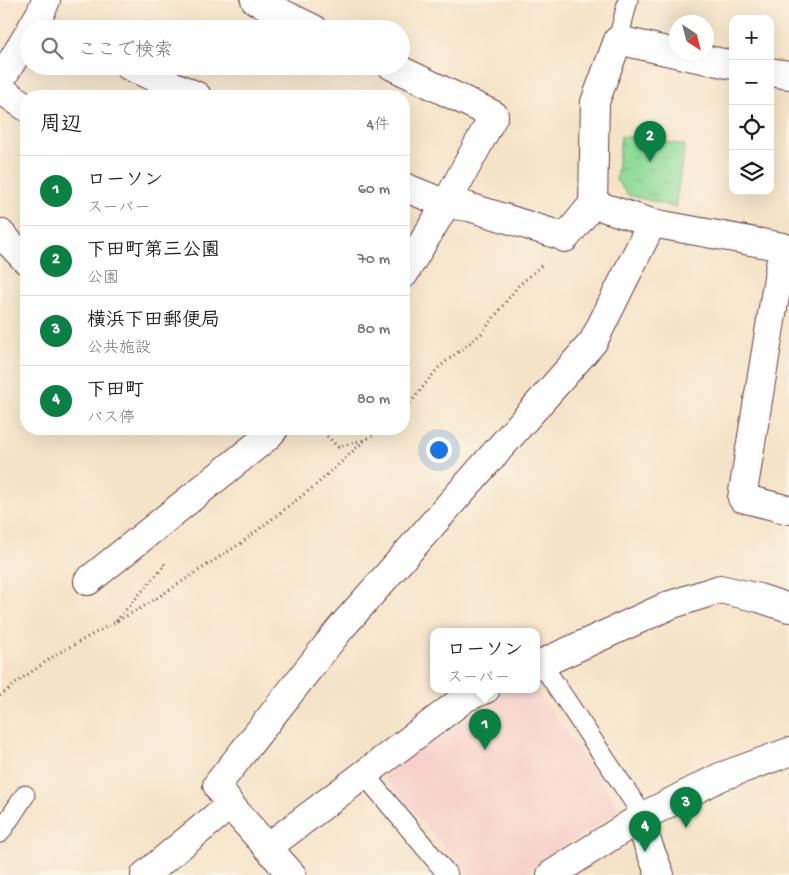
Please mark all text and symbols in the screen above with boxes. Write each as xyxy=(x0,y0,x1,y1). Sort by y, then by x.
north arrow xyxy=(669,15,714,60)
map controls xyxy=(729,15,774,195)
button: + xyxy=(729,15,774,60)
search box xyxy=(20,20,410,75)
icon: search xyxy=(38,34,66,62)
text: ここで検索 xyxy=(78,40,173,63)
button: − xyxy=(729,60,774,105)
button: locate xyxy=(729,105,774,150)
text: 周辺 xyxy=(40,114,82,139)
text: 4件 xyxy=(366,117,390,136)
pin: 2 xyxy=(634,121,666,162)
button: layers xyxy=(729,150,774,195)
text: ローソン xyxy=(87,170,163,193)
text: 1 xyxy=(53,181,59,200)
text: 60 m xyxy=(358,181,390,200)
text: スーパー xyxy=(87,200,150,219)
text: 下田町第三公園 xyxy=(87,240,220,263)
text: 2 xyxy=(52,251,60,270)
text: 70 m xyxy=(357,251,390,270)
text: 公園 xyxy=(87,270,119,289)
text: 横浜下田郵便局 xyxy=(87,310,220,333)
text: 3 xyxy=(52,321,60,340)
text: 80 m xyxy=(357,321,390,340)
text: 公共施設 xyxy=(87,340,151,359)
text: 下田町 xyxy=(87,380,144,403)
text: 4 xyxy=(52,391,60,410)
text: 80 m xyxy=(357,391,390,410)
text: バス停 xyxy=(87,410,135,429)
your location xyxy=(426,437,452,463)
popup xyxy=(430,628,540,693)
text: ローソン xyxy=(447,640,523,663)
text: スーパー xyxy=(447,670,510,689)
pin: 1 xyxy=(469,709,501,750)
pin: 3 xyxy=(670,787,702,828)
pin: 4 xyxy=(629,811,661,852)

